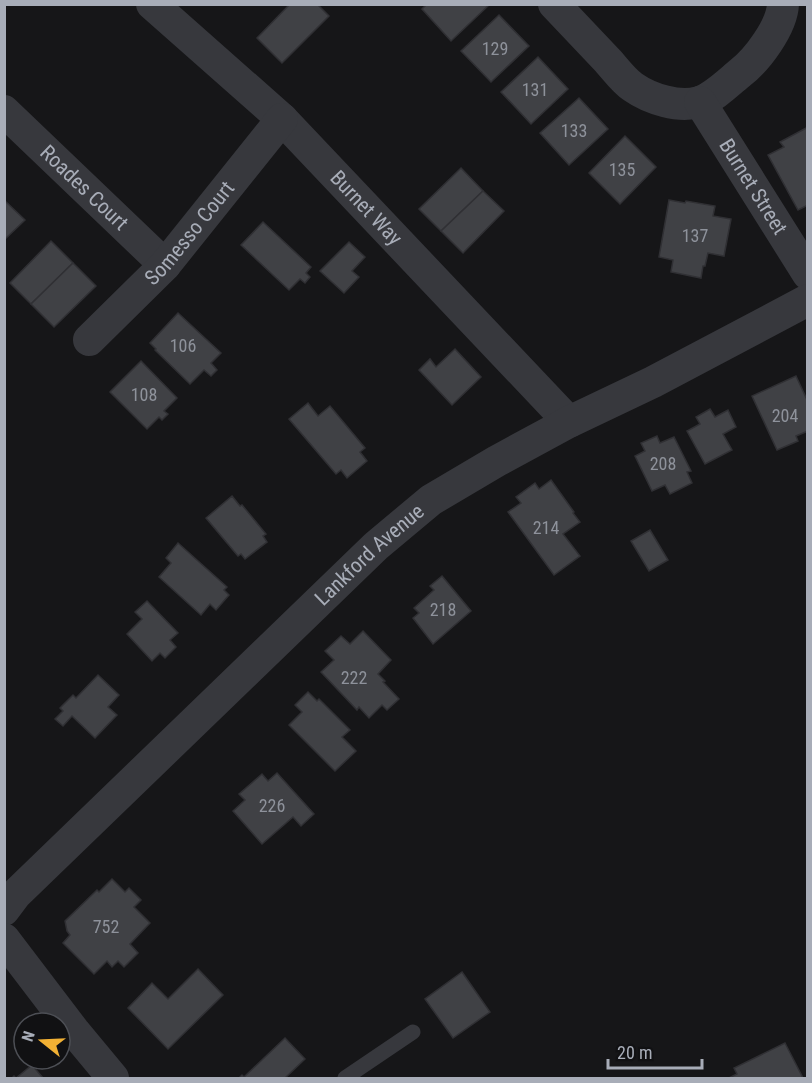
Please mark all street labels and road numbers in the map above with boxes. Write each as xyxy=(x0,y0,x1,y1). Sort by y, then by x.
street label: Burnet Street xyxy=(714,134,792,239)
street label: Roades Court xyxy=(35,140,133,235)
street label: Burnet Way xyxy=(325,166,407,250)
street label: Somesso Court xyxy=(140,176,239,290)
street label: Lankford Avenue xyxy=(310,499,429,610)

